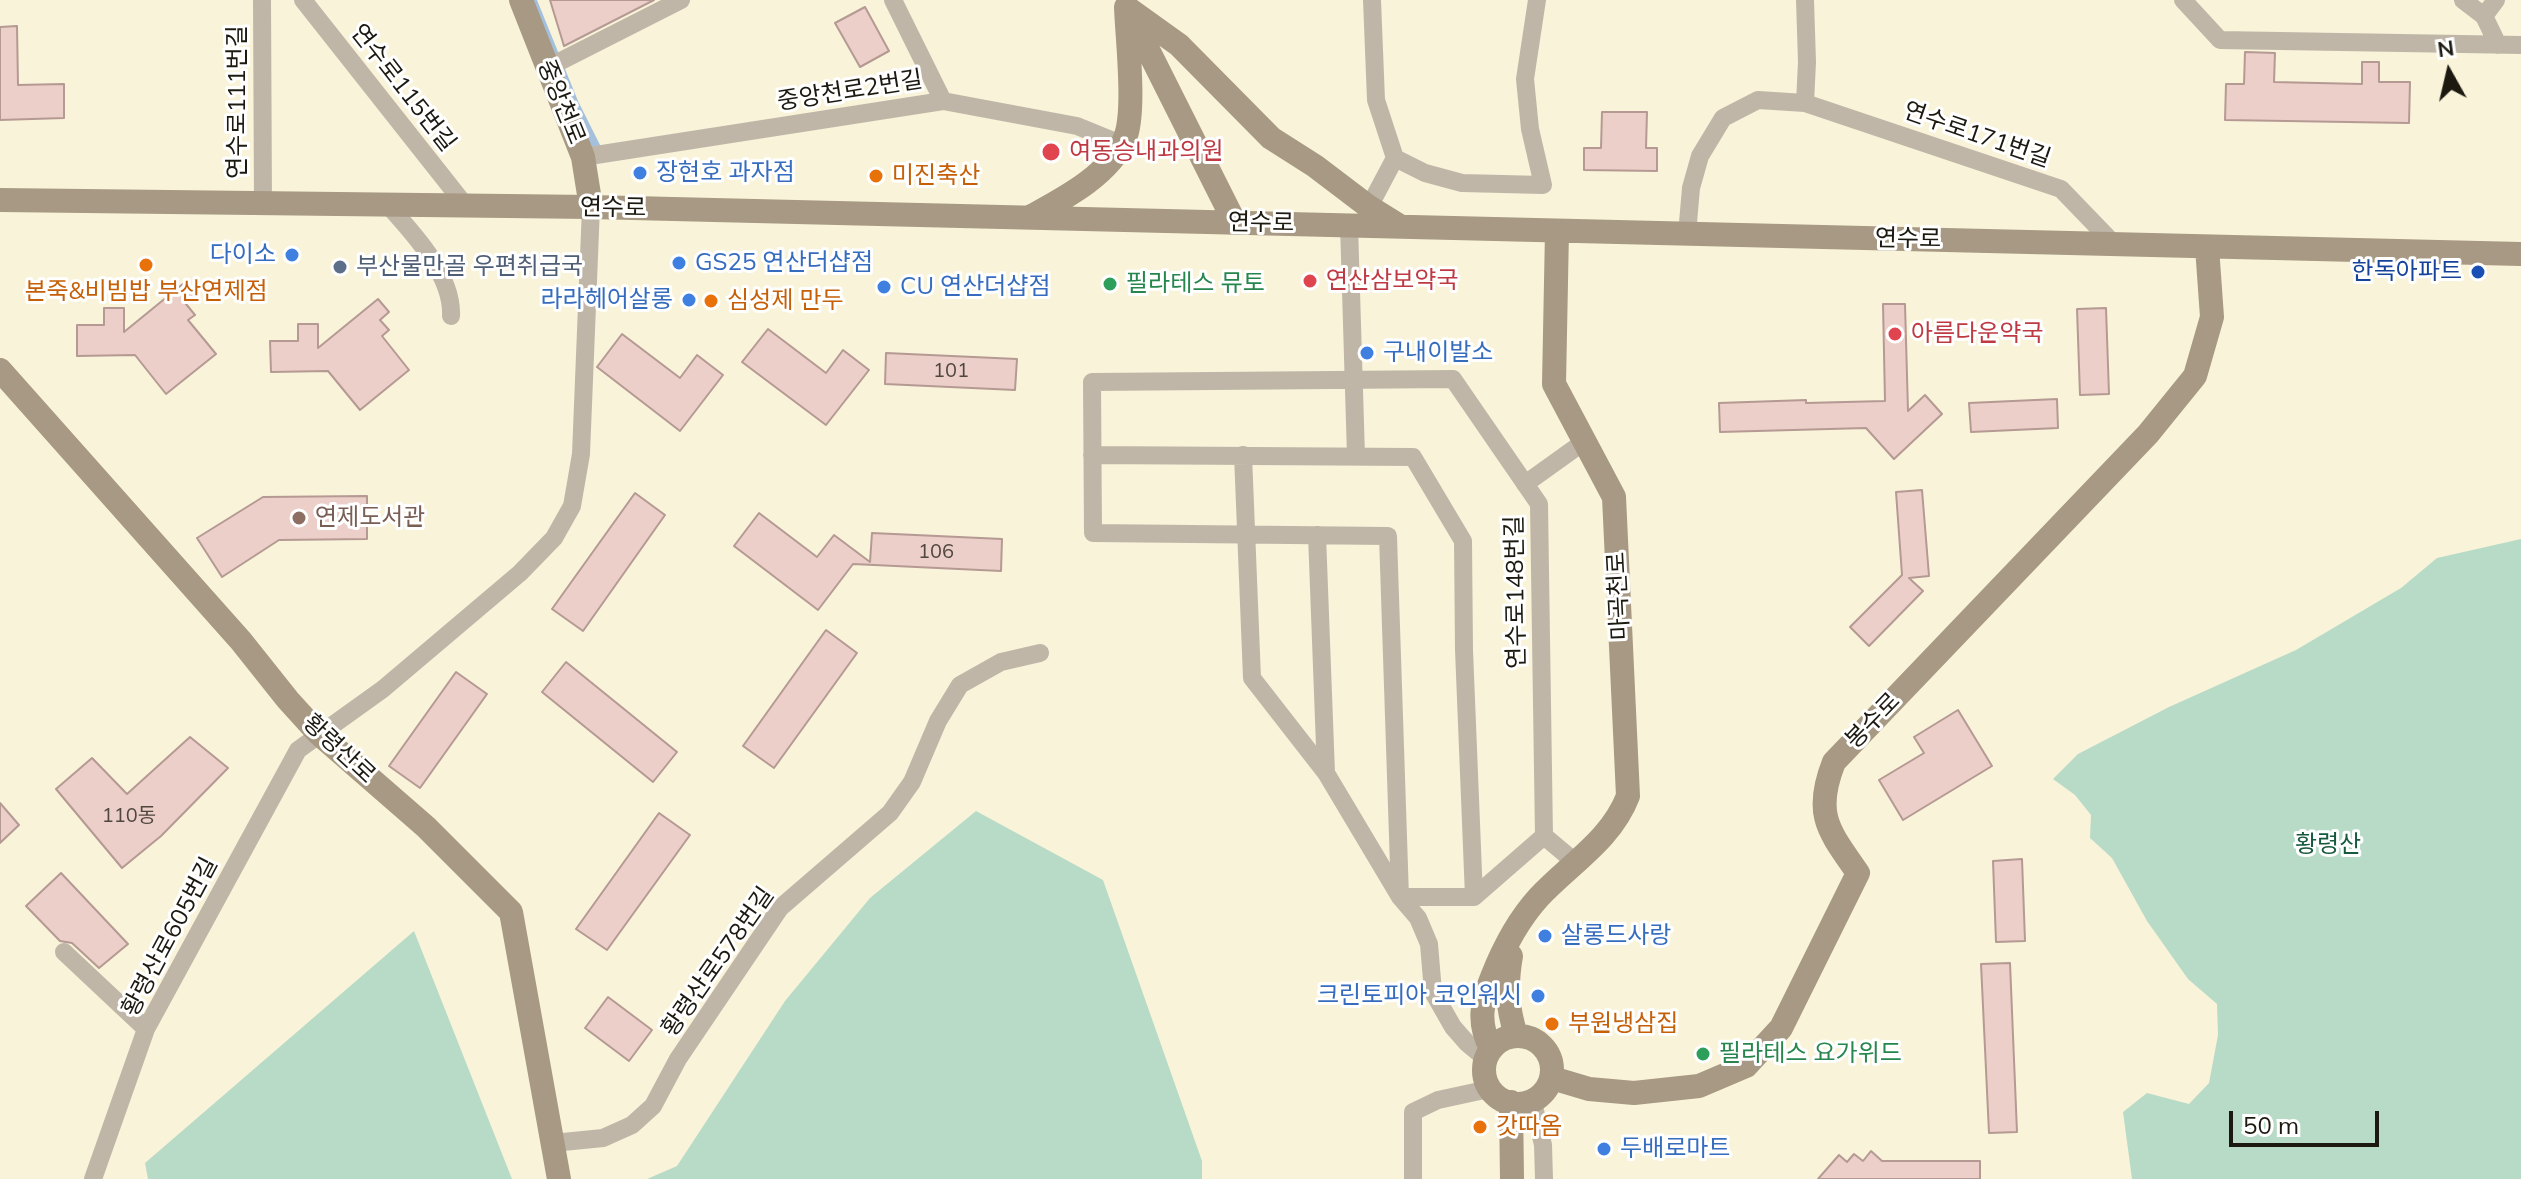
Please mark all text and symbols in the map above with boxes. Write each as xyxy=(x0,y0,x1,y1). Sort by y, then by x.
street label: 연수로115번길 xyxy=(344,19,462,157)
street label: 연수로111번길 xyxy=(224,25,252,179)
north arrow xyxy=(2409,32,2489,112)
text: N xyxy=(2435,33,2456,63)
street label: 중앙천로 xyxy=(531,56,591,148)
street label: 중앙천로2번길 xyxy=(775,65,925,117)
street label: 연수로171번길 xyxy=(1900,96,2054,174)
place label: 여동승내과의원 xyxy=(1069,138,1224,166)
marker: 여동승내과의원 xyxy=(1040,141,1062,163)
place label: 장현호 과자점 xyxy=(656,159,795,187)
place label: 미진축산 xyxy=(892,162,980,190)
marker: 장현호 과자점 xyxy=(631,164,649,182)
marker: 미진축산 xyxy=(867,167,885,185)
street label: 연수로 xyxy=(580,193,646,223)
street label: 연수로 xyxy=(1228,208,1294,238)
street label: 연수로 xyxy=(1875,224,1941,254)
place label: 다이소 xyxy=(210,241,276,269)
marker: 다이소 xyxy=(283,246,301,264)
place label: GS25 연산더샵점 xyxy=(695,249,873,277)
place label: 부산물만골 우편취급국 xyxy=(356,253,583,281)
marker: GS25 연산더샵점 xyxy=(670,254,688,272)
marker: 본죽&비빔밥 부산연제점 xyxy=(137,256,155,274)
marker: 부산물만골 우편취급국 xyxy=(331,258,349,276)
place label: 한독아파트 xyxy=(2352,258,2462,286)
marker: 한독아파트 xyxy=(2469,263,2487,281)
place label: 연산삼보약국 xyxy=(1326,267,1458,295)
place label: 필라테스 뮤토 xyxy=(1126,270,1265,298)
marker: 연산삼보약국 xyxy=(1301,272,1319,290)
place label: CU 연산더샵점 xyxy=(900,273,1051,301)
marker: 필라테스 뮤토 xyxy=(1101,275,1119,293)
place label: 본죽&비빔밥 부산연제점 xyxy=(24,278,268,306)
marker: CU 연산더샵점 xyxy=(875,278,893,296)
place label: 라라헤어살롱 xyxy=(541,286,673,314)
place label: 심성제 만두 xyxy=(727,287,844,315)
marker: 라라헤어살롱 xyxy=(680,291,698,309)
marker: 심성제 만두 xyxy=(702,292,720,310)
place label: 아름다운약국 xyxy=(1911,320,2043,348)
marker: 아름다운약국 xyxy=(1886,325,1904,343)
place label: 구내이발소 xyxy=(1383,339,1493,367)
marker: 구내이발소 xyxy=(1358,344,1376,362)
house number: 101 xyxy=(933,359,969,383)
place label: 연제도서관 xyxy=(315,504,425,532)
marker: 연제도서관 xyxy=(290,509,308,527)
street label: 연수로148번길 xyxy=(1500,515,1532,669)
house number: 106 xyxy=(918,540,954,564)
street label: 마곡천로 xyxy=(1602,551,1636,641)
street label: 봉수로 xyxy=(1840,687,1906,755)
street label: 황령산로 xyxy=(297,708,381,790)
house number: 110동 xyxy=(102,804,156,828)
park label: 황령산 xyxy=(2295,831,2361,859)
street label: 황령산로605번길 xyxy=(116,853,224,1021)
street label: 황령산로578번길 xyxy=(656,882,780,1042)
place label: 살롱드사랑 xyxy=(1561,922,1671,950)
marker: 살롱드사랑 xyxy=(1536,927,1554,945)
place label: 크린토피아 코인워시 xyxy=(1317,982,1522,1010)
marker: 크린토피아 코인워시 xyxy=(1529,987,1547,1005)
place label: 부원냉삼집 xyxy=(1568,1010,1678,1038)
marker: 부원냉삼집 xyxy=(1543,1015,1561,1033)
place label: 필라테스 요가위드 xyxy=(1719,1040,1902,1068)
marker: 필라테스 요가위드 xyxy=(1694,1045,1712,1063)
scale bar xyxy=(2233,1095,2383,1145)
text: 50 m xyxy=(2243,1110,2299,1140)
place label: 갓따옴 xyxy=(1496,1113,1562,1141)
marker: 갓따옴 xyxy=(1471,1118,1489,1136)
place label: 두배로마트 xyxy=(1620,1135,1730,1163)
marker: 두배로마트 xyxy=(1595,1140,1613,1158)

